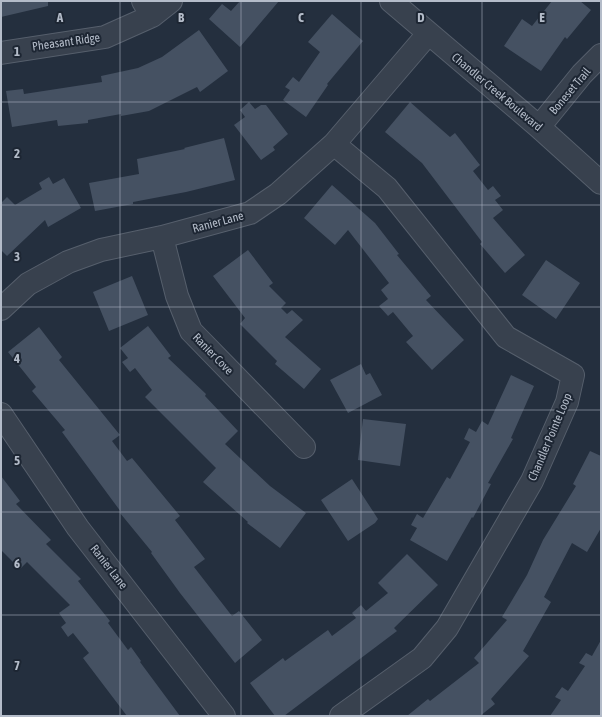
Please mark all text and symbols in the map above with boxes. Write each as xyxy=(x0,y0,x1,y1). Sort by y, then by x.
text: A xyxy=(56,10,64,25)
text: B xyxy=(178,10,185,25)
text: C xyxy=(298,10,304,25)
text: D xyxy=(417,10,425,25)
text: E xyxy=(539,10,545,25)
street label: Pheasant Ridge xyxy=(31,30,101,54)
text: 1 xyxy=(14,44,20,59)
street label: Chandler Creek Boulevard xyxy=(449,50,545,134)
street label: Boneset Trail xyxy=(546,64,594,117)
text: 2 xyxy=(14,146,20,161)
street label: Ranier Lane xyxy=(191,208,245,236)
text: 3 xyxy=(14,249,20,264)
street label: Ranier Cove xyxy=(190,330,236,378)
text: 4 xyxy=(13,351,20,366)
street label: Chandler Pointe Loop xyxy=(525,391,575,483)
text: 5 xyxy=(14,453,20,468)
street label: Ranier Lane xyxy=(87,542,131,592)
text: 6 xyxy=(14,556,20,571)
text: 7 xyxy=(14,658,20,673)

